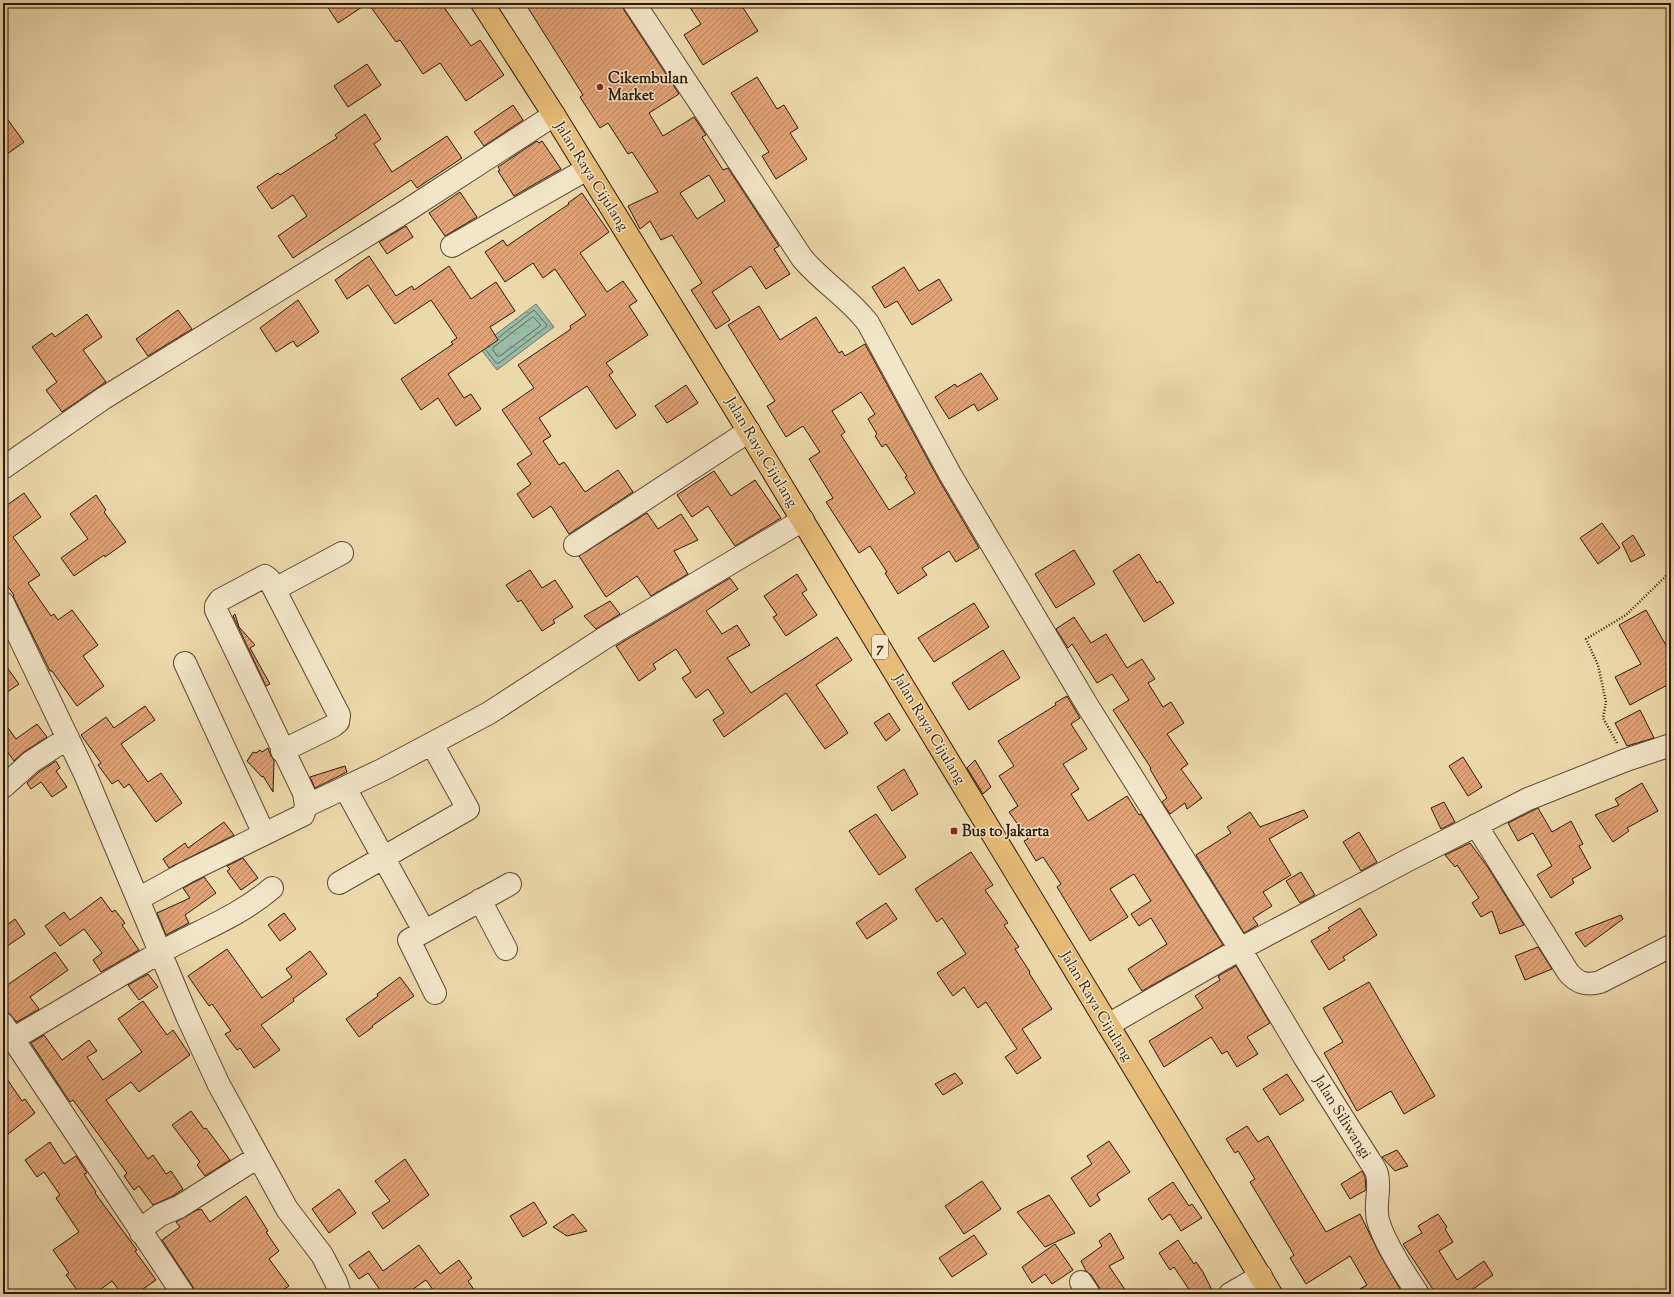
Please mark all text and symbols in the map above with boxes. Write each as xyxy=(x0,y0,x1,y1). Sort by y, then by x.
place label: Cikembulan Market xyxy=(608,69,688,107)
marker: Cikembulan Market xyxy=(595,82,605,92)
street label: Jalan Raya Cijulang xyxy=(548,117,633,236)
street label: Jalan Raya Cijulang xyxy=(719,393,802,512)
road number: 7 xyxy=(872,635,888,659)
street label: Jalan Raya Cijulang xyxy=(887,670,970,789)
place label: Bus to Jakarta xyxy=(962,822,1050,843)
marker: Bus to Jakarta xyxy=(949,826,959,836)
street label: Jalan Raya Cijulang xyxy=(1054,947,1137,1066)
street label: Jalan Siliwangi xyxy=(1307,1071,1376,1163)

